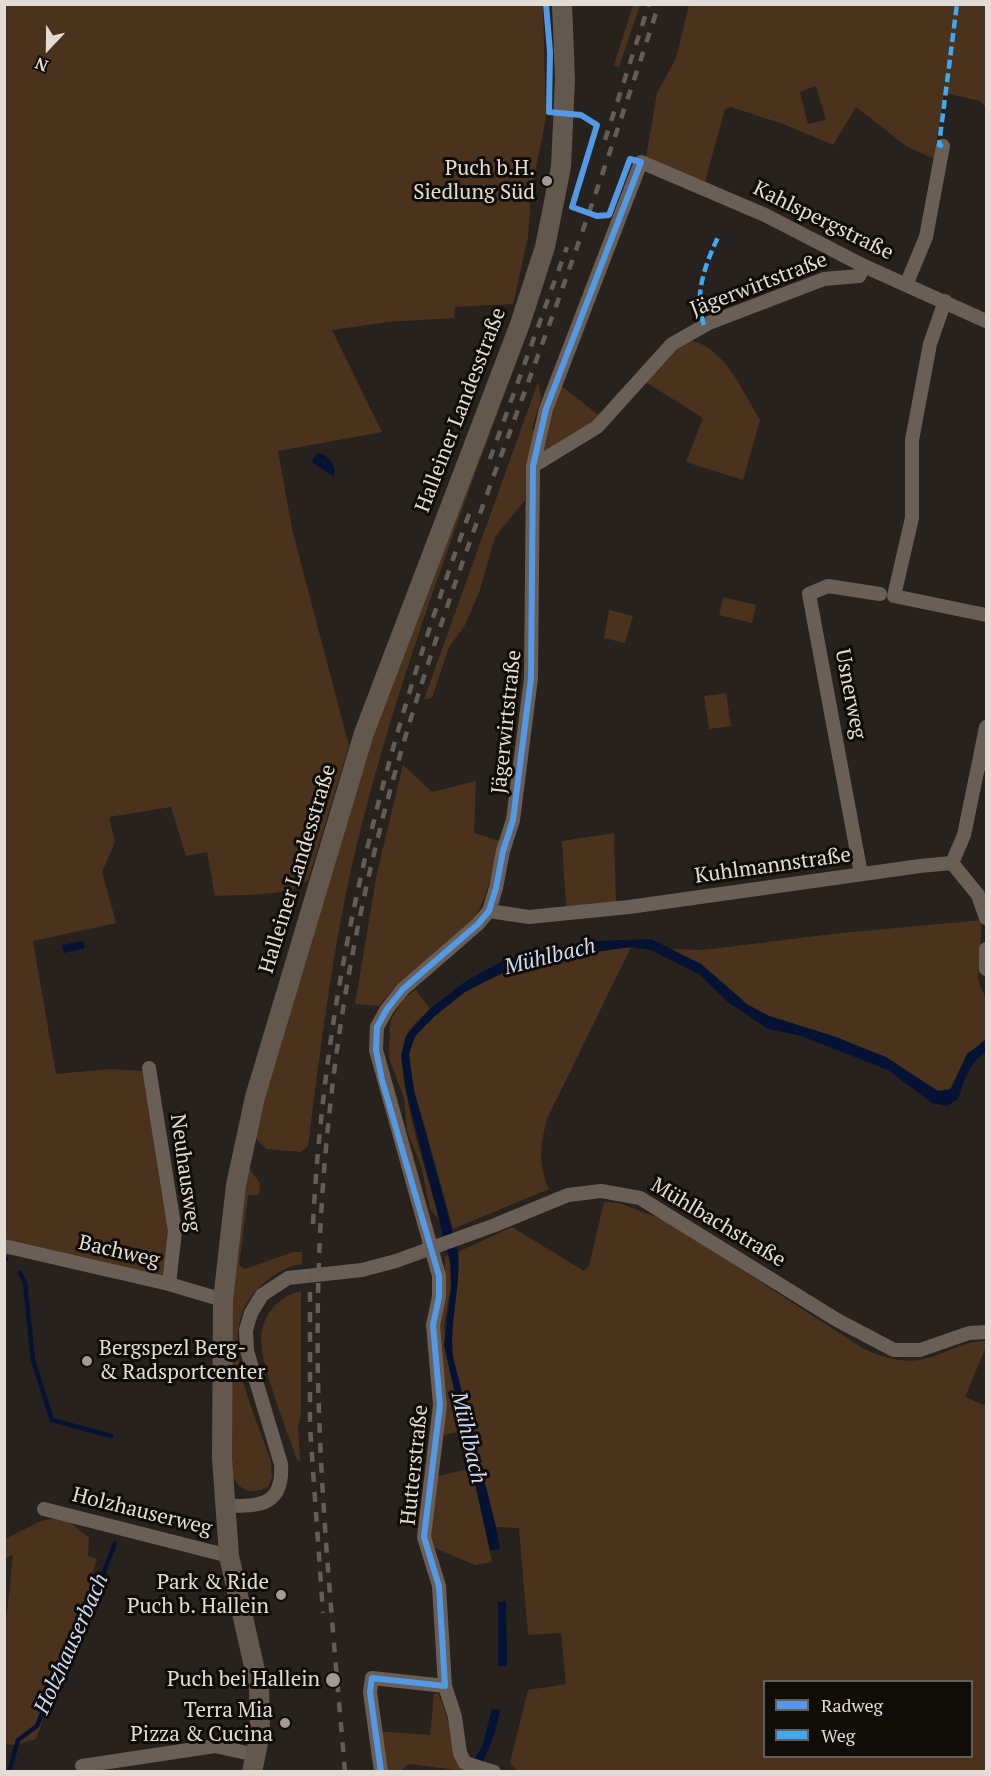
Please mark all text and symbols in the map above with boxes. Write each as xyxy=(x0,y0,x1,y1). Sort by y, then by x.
north arrow xyxy=(18,18,78,78)
text: N xyxy=(32,52,51,77)
place label: Puch b.H. Siedlung Süd xyxy=(413,156,535,206)
marker: Puch b.H. Siedlung Süd xyxy=(540,174,554,188)
street label: Kahlspergstraße xyxy=(749,176,897,266)
street label: Jägerwirtstraße xyxy=(687,247,831,323)
street label: Halleiner Landesstraße xyxy=(410,304,512,516)
street label: Usnerweg xyxy=(829,647,871,741)
street label: Jägerwirtstraße xyxy=(487,649,527,795)
street label: Halleiner Landesstraße xyxy=(254,762,342,976)
street label: Kuhlmannstraße xyxy=(693,843,853,889)
water label: Mühlbach xyxy=(501,933,599,981)
street label: Neuhausweg xyxy=(164,1112,206,1234)
street label: Mühlbachstraße xyxy=(646,1173,790,1273)
street label: Bachweg xyxy=(76,1230,162,1274)
place label: Bergspezl Berg- & Radsportcenter xyxy=(99,1336,265,1386)
marker: Bergspezl Berg- & Radsportcenter xyxy=(80,1354,94,1368)
water label: Mühlbach xyxy=(445,1389,491,1487)
street label: Hutterstraße xyxy=(396,1403,434,1527)
street label: Holzhauserweg xyxy=(70,1482,214,1542)
water label: Holzhauserbach xyxy=(29,1570,115,1718)
place label: Park & Ride Puch b. Hallein xyxy=(127,1570,269,1620)
marker: Park & Ride Puch b. Hallein xyxy=(274,1588,288,1602)
place label: Puch bei Hallein xyxy=(167,1667,320,1693)
marker: Puch bei Hallein xyxy=(324,1671,342,1689)
legend xyxy=(763,1680,973,1758)
text: Radweg xyxy=(821,1693,883,1717)
place label: Terra Mia Pizza & Cucina xyxy=(130,1698,273,1748)
marker: Terra Mia Pizza & Cucina xyxy=(278,1716,292,1730)
text: Weg xyxy=(821,1723,855,1747)

